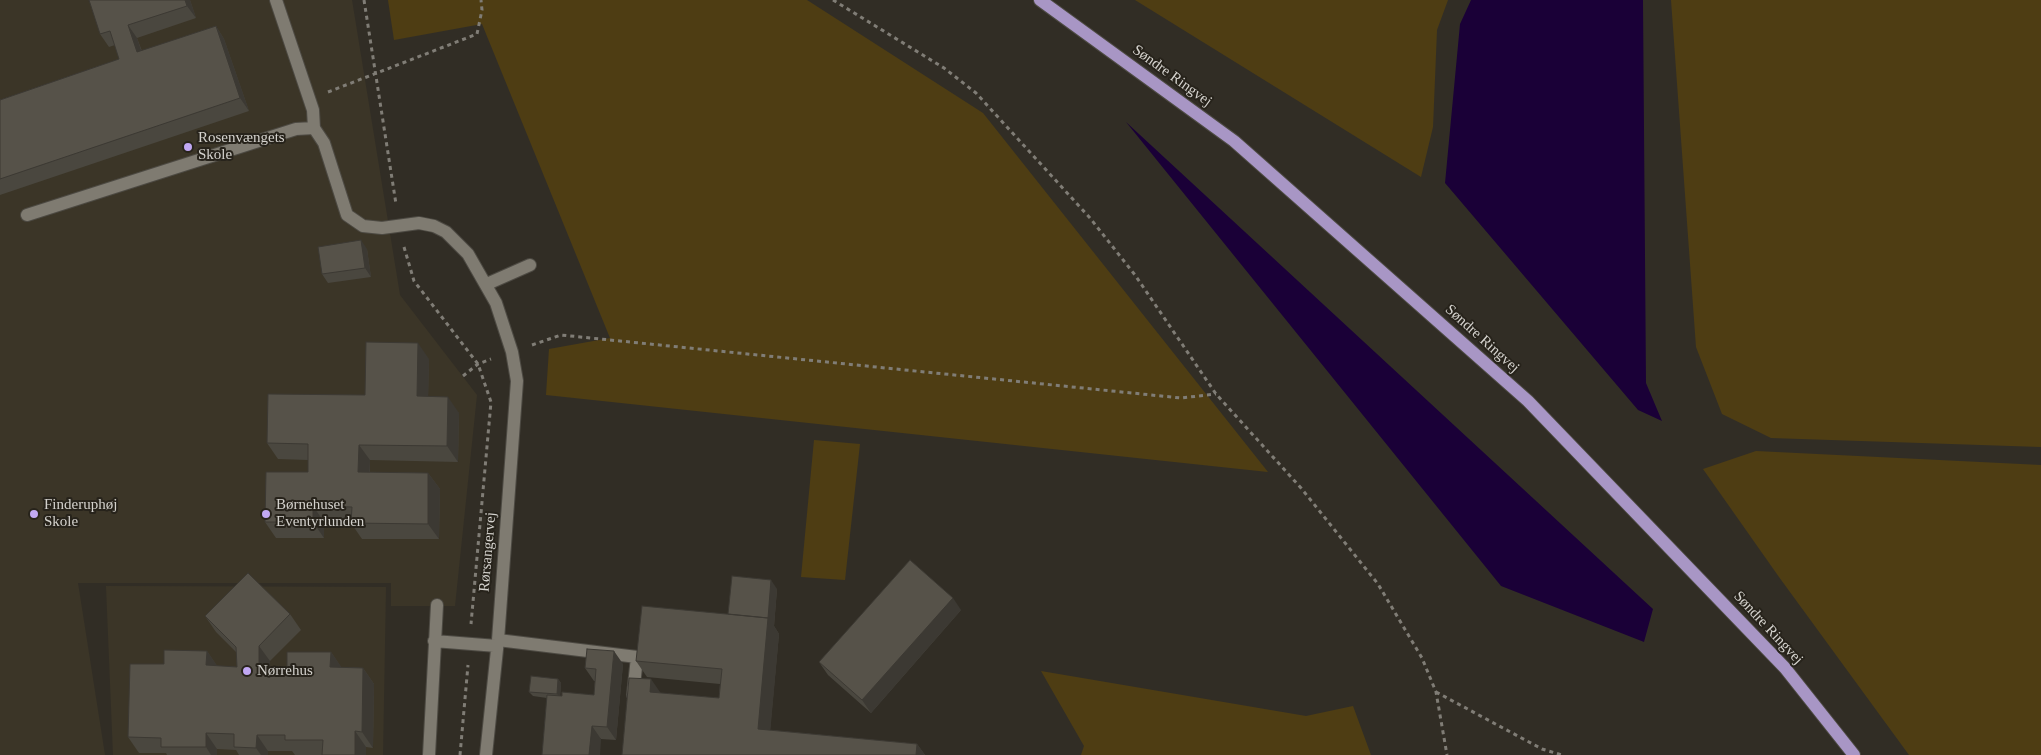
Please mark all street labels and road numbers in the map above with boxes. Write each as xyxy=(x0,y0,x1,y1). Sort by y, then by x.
street label: Søndre Ringvej xyxy=(1129,41,1215,111)
street label: Søndre Ringvej xyxy=(1441,301,1523,377)
street label: Rørsangervej xyxy=(476,511,500,593)
street label: Søndre Ringvej xyxy=(1729,588,1807,668)

